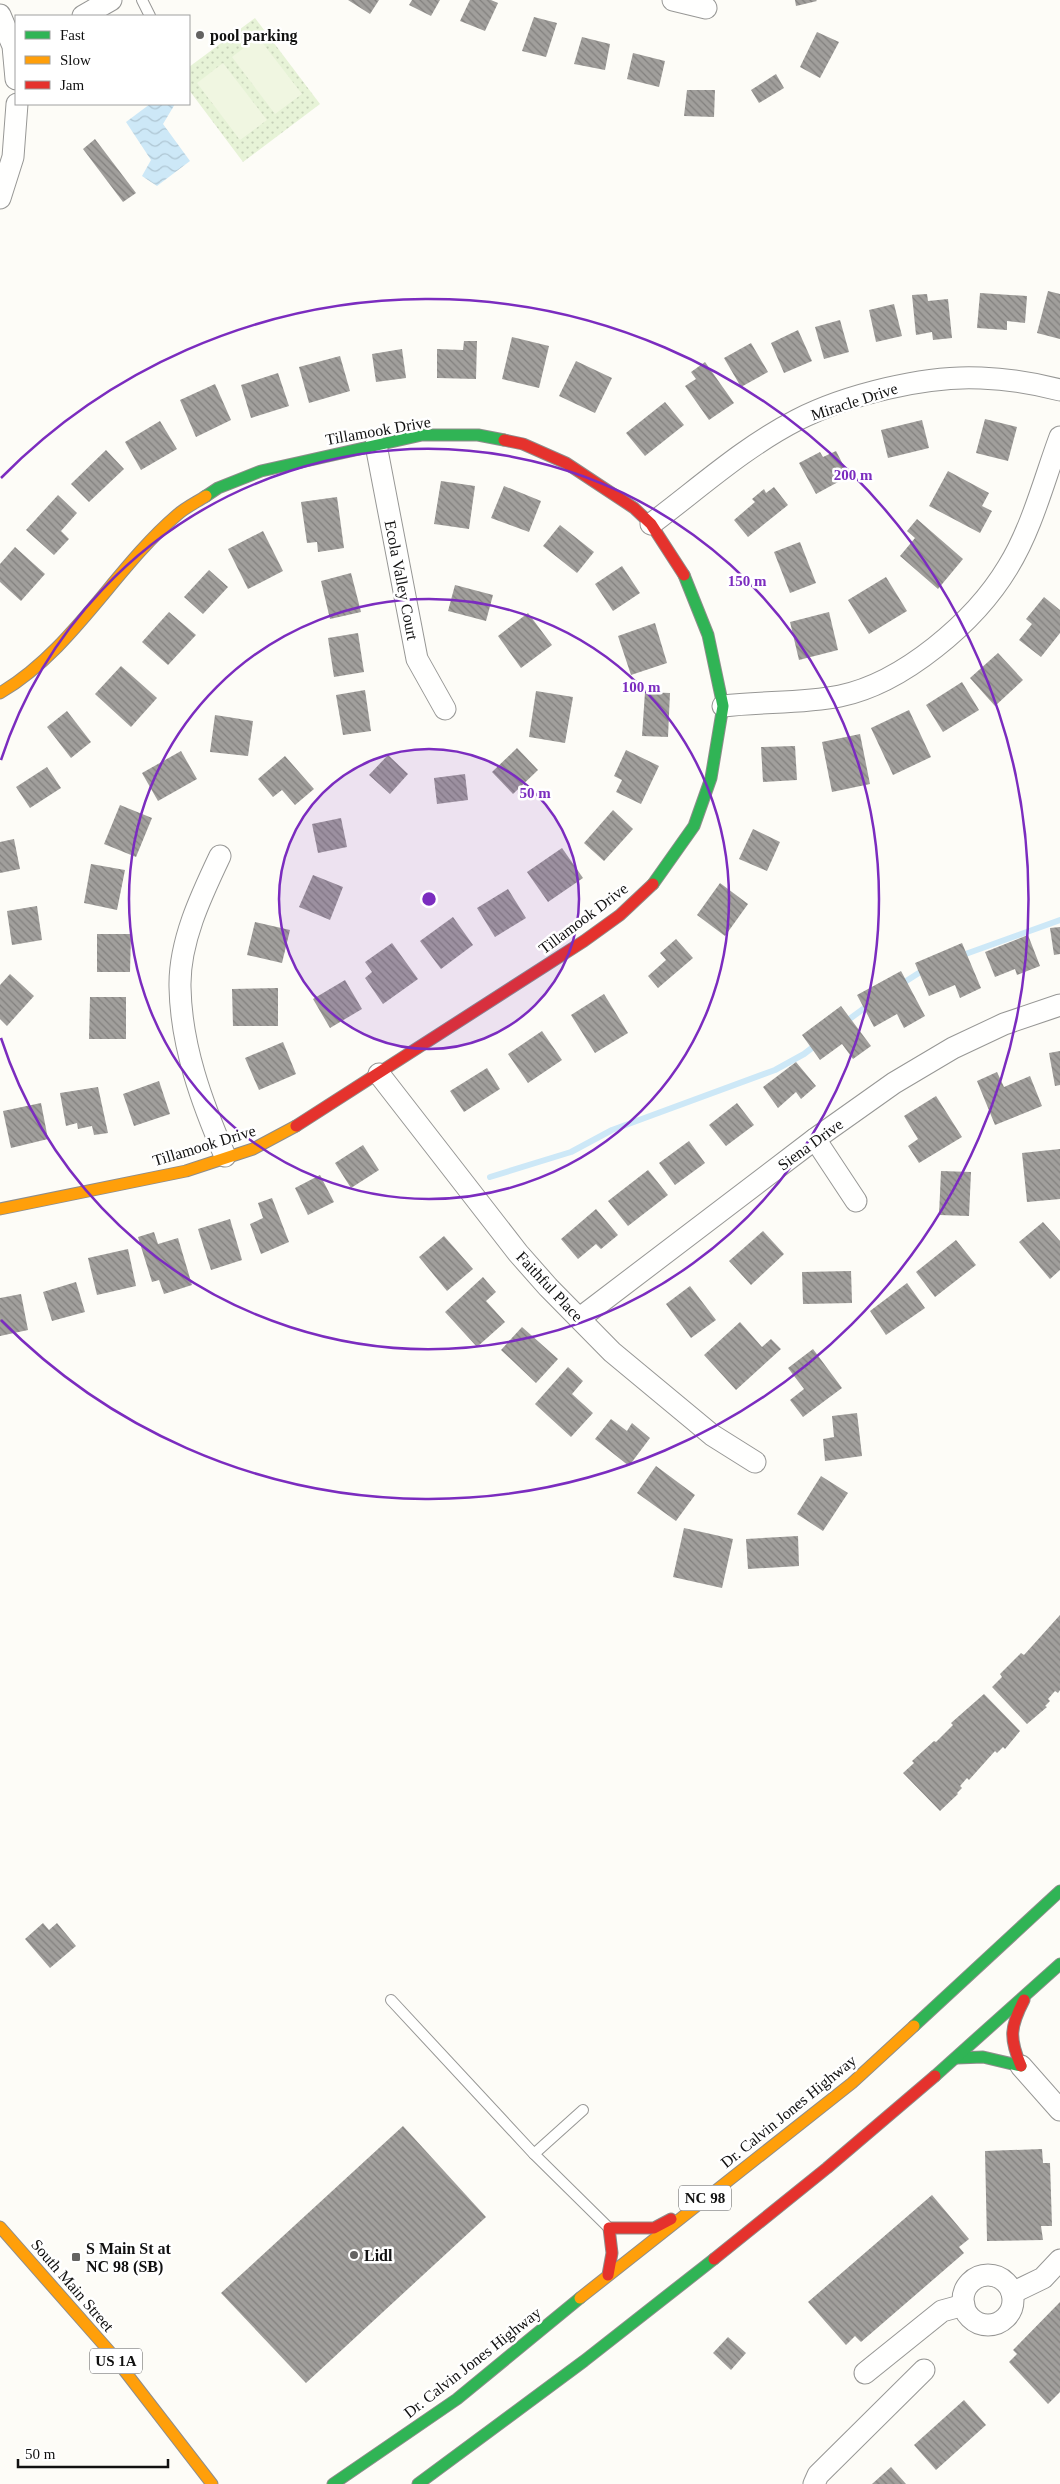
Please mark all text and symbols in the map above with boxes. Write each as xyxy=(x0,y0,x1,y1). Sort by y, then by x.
legend xyxy=(15,15,190,105)
text: Fast xyxy=(60,27,86,43)
place label: pool parking xyxy=(210,27,298,45)
marker: pool parking xyxy=(194,29,206,41)
text: Slow xyxy=(60,52,91,68)
text: Jam xyxy=(60,77,84,93)
street label: Miracle Drive xyxy=(809,379,900,423)
street label: Tillamook Drive xyxy=(324,413,432,448)
text: 200 m xyxy=(834,467,873,483)
street label: Ecola Valley Court xyxy=(381,519,422,642)
text: 150 m xyxy=(728,573,767,589)
text: 100 m xyxy=(622,679,661,695)
text: 50 m xyxy=(519,785,551,801)
street label: Tillamook Drive xyxy=(536,880,631,957)
centre of rings xyxy=(420,890,438,908)
street label: Siena Drive xyxy=(775,1115,846,1174)
street label: Tillamook Drive xyxy=(151,1122,258,1169)
street label: Faithful Place xyxy=(513,1248,586,1325)
street label: Dr. Calvin Jones Highway xyxy=(717,2052,860,2172)
road number: NC 98 xyxy=(679,2186,731,2210)
street label: South Main Street xyxy=(28,2236,118,2335)
place label: S Main St at NC 98 (SB) xyxy=(86,2240,172,2276)
place label: Lidl xyxy=(364,2247,393,2264)
marker: Lidl xyxy=(348,2249,360,2261)
marker: S Main St at NC 98 (SB) xyxy=(70,2251,82,2263)
street label: Dr. Calvin Jones Highway xyxy=(401,2304,545,2422)
road number: US 1A xyxy=(90,2348,142,2374)
scale bar xyxy=(18,2436,168,2468)
text: 50 m xyxy=(25,2446,56,2462)

